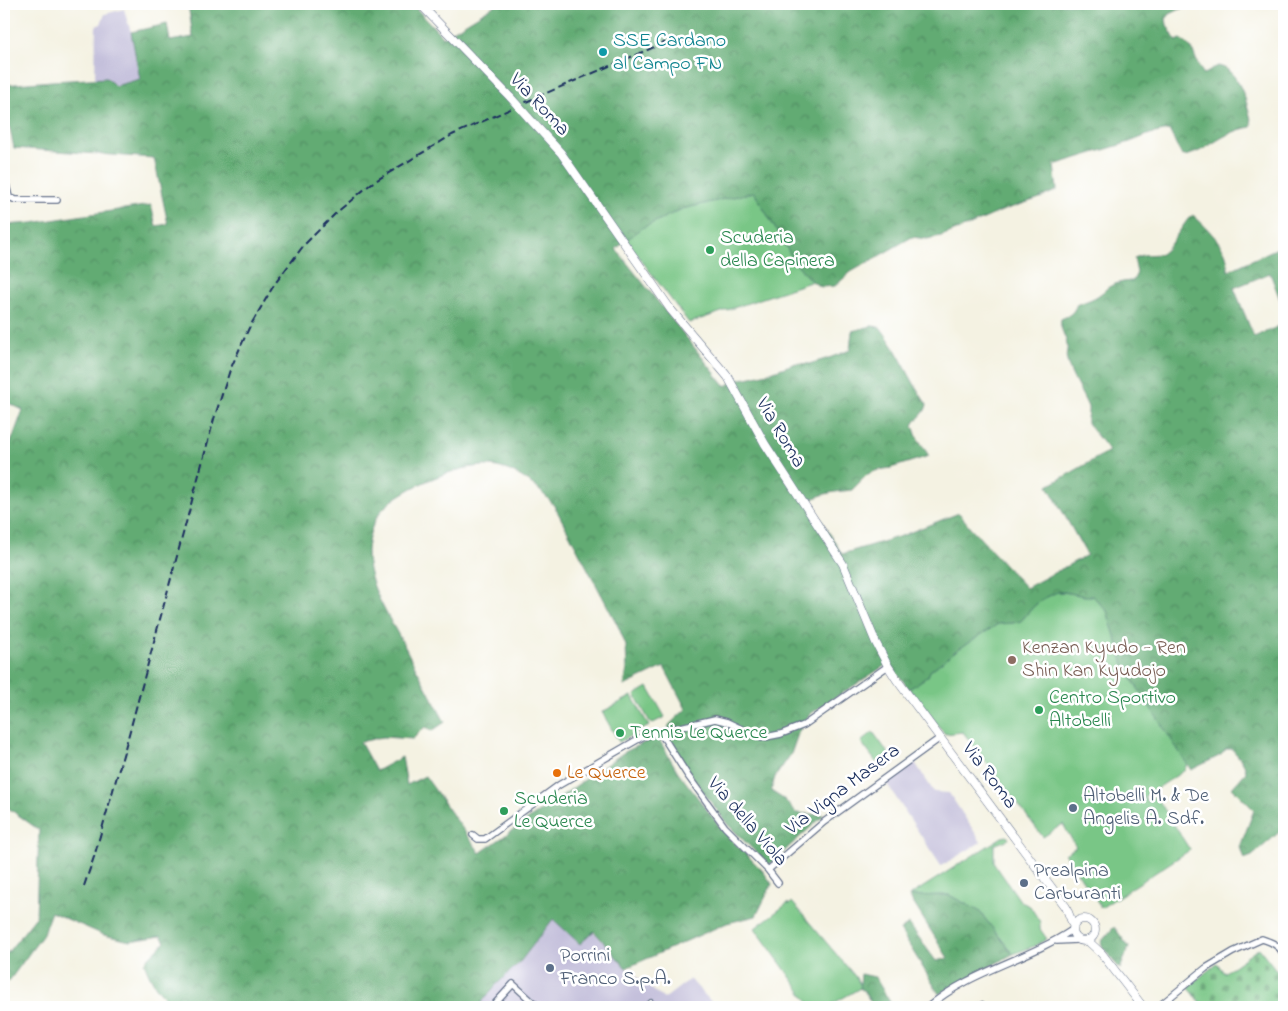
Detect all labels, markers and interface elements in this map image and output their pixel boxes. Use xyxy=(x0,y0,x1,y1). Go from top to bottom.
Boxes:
place label: SSE Cardano al Campo FN xyxy=(613,27,726,79)
marker: SSE Cardano al Campo FN xyxy=(597,46,609,58)
street label: Via Roma xyxy=(501,66,576,143)
place label: Scuderia della Capinera xyxy=(720,224,835,276)
marker: Scuderia della Capinera xyxy=(704,244,716,256)
street label: Via Roma xyxy=(747,391,812,474)
place label: Kenzan Kyudo - Ren Shin Kan Kyudojo xyxy=(1022,634,1186,686)
marker: Kenzan Kyudo - Ren Shin Kan Kyudojo xyxy=(1006,654,1018,666)
place label: Centro Sportivo Altobelli xyxy=(1049,684,1176,736)
marker: Centro Sportivo Altobelli xyxy=(1033,704,1045,716)
place label: Tennis Le Querce xyxy=(630,719,768,748)
marker: Tennis Le Querce xyxy=(614,727,626,739)
street label: Via Roma xyxy=(953,735,1024,816)
street label: Via Vigna Masera xyxy=(779,737,907,844)
place label: Le Querce xyxy=(567,759,646,788)
marker: Le Querce xyxy=(551,767,563,779)
street label: Via della Viola xyxy=(699,770,794,873)
place label: Altobelli M. & De Angelis A. Sdf. xyxy=(1083,782,1209,835)
place label: Scuderia Le Querce xyxy=(514,785,593,837)
marker: Altobelli M. & De Angelis A. Sdf. xyxy=(1067,802,1079,814)
marker: Scuderia Le Querce xyxy=(498,805,510,817)
place label: Prealpina Carburanti xyxy=(1034,857,1121,909)
marker: Prealpina Carburanti xyxy=(1018,877,1030,889)
place label: Porrini Franco S.p.A. xyxy=(559,942,671,994)
marker: Porrini Franco S.p.A. xyxy=(544,962,556,974)

